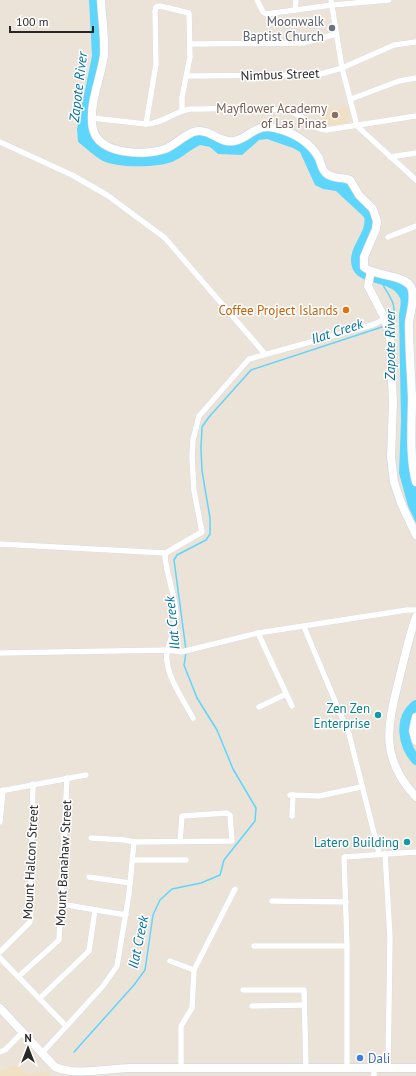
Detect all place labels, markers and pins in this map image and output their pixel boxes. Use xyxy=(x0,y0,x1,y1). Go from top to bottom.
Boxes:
place label: Moonwalk Baptist Church xyxy=(243,13,325,45)
marker: Moonwalk Baptist Church xyxy=(327,23,337,33)
place label: Mayflower Academy of Las Pinas xyxy=(216,100,327,132)
marker: Mayflower Academy of Las Pinas xyxy=(330,110,340,120)
place label: Coffee Project Islands xyxy=(219,302,338,319)
marker: Coffee Project Islands xyxy=(341,305,351,315)
place label: Zen Zen Enterprise xyxy=(314,700,370,732)
marker: Zen Zen Enterprise xyxy=(373,710,383,720)
place label: Latero Building xyxy=(314,834,399,851)
marker: Latero Building xyxy=(402,837,412,847)
place label: Dali xyxy=(368,1050,390,1067)
marker: Dali xyxy=(355,1053,365,1063)

